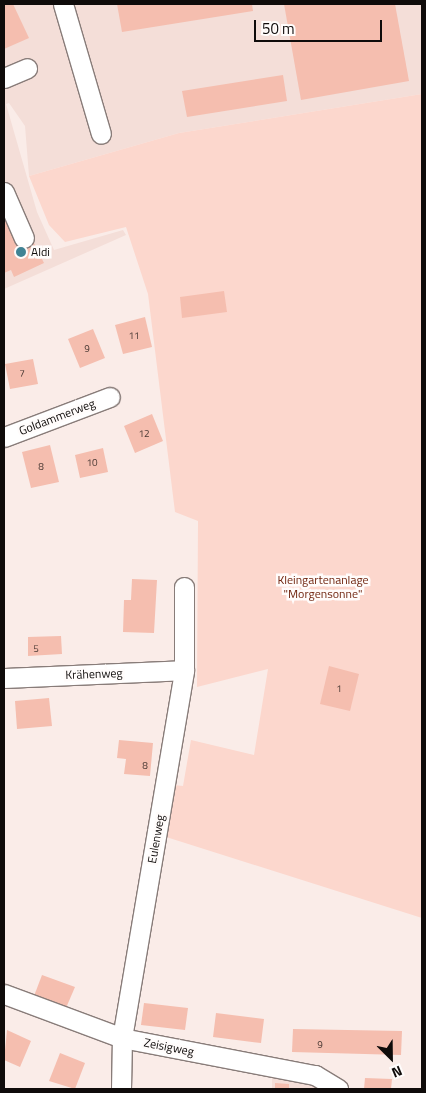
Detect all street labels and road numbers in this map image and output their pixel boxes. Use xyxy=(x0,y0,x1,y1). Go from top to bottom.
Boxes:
street label: Goldammerweg xyxy=(17,396,97,438)
street label: Krähenweg xyxy=(65,666,123,682)
street label: Eulenweg xyxy=(145,813,167,865)
street label: Zeisigweg xyxy=(143,1035,195,1059)

